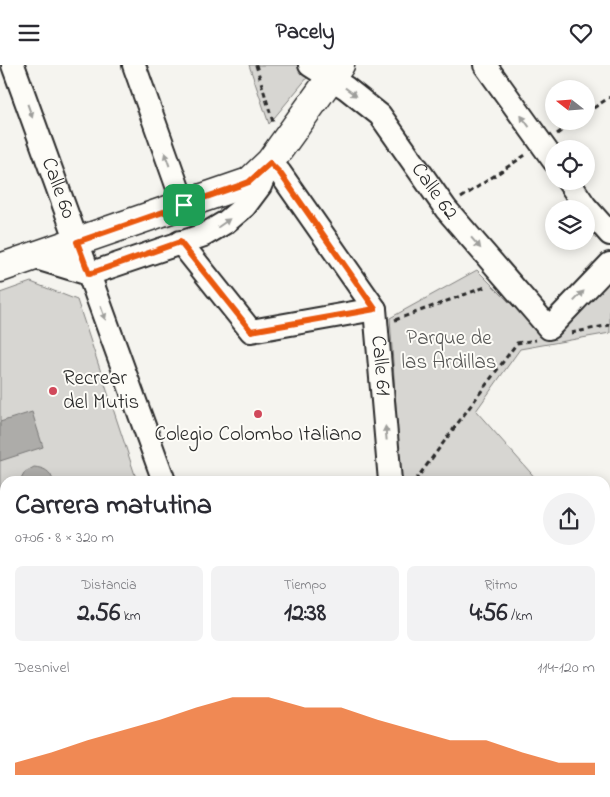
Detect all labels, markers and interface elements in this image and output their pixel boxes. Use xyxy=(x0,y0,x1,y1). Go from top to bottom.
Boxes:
text: Pacely xyxy=(276,17,334,49)
icon: menu xyxy=(15,19,43,47)
icon: heart xyxy=(567,19,595,47)
north arrow xyxy=(545,80,595,130)
map controls xyxy=(545,80,595,250)
one-way arrow xyxy=(344,87,358,97)
one-way arrow xyxy=(26,104,34,119)
one-way arrow xyxy=(520,115,531,128)
button: locate xyxy=(545,140,595,190)
one-way arrow xyxy=(163,152,170,167)
street label: Calle 60 xyxy=(33,153,83,223)
street label: Calle 62 xyxy=(403,157,465,227)
pin xyxy=(163,184,205,226)
icon: arrive xyxy=(170,191,198,219)
button: layers xyxy=(545,200,595,250)
one-way arrow xyxy=(217,218,231,228)
one-way arrow xyxy=(470,237,481,249)
one-way arrow xyxy=(573,290,585,302)
one-way arrow xyxy=(99,306,107,321)
park label: Parque de las Ardillas xyxy=(402,324,496,378)
street label: Calle 61 xyxy=(362,334,398,397)
place label: Recrear del Mutis xyxy=(63,364,139,418)
marker: Recrear del Mutis xyxy=(47,385,59,397)
marker: Colegio Colombo Italiano xyxy=(252,408,264,420)
place label: Colegio Colombo Italiano xyxy=(154,420,362,452)
one-way arrow xyxy=(381,424,389,440)
text: Carrera matutina xyxy=(15,486,212,527)
button: share xyxy=(543,493,595,545)
text: 07:06 · 8 × 320 m xyxy=(15,526,114,550)
text: Distancia xyxy=(81,575,137,596)
text: Tiempo xyxy=(284,575,326,596)
text: Ritmo xyxy=(484,575,518,596)
text: 2.56 xyxy=(77,596,120,632)
text: 12:38 xyxy=(284,596,326,632)
text: 4:56 xyxy=(470,596,507,632)
text: km xyxy=(120,606,141,627)
text: /km xyxy=(507,606,532,627)
text: Desnivel xyxy=(15,656,69,680)
text: 114–120 m xyxy=(537,656,595,680)

